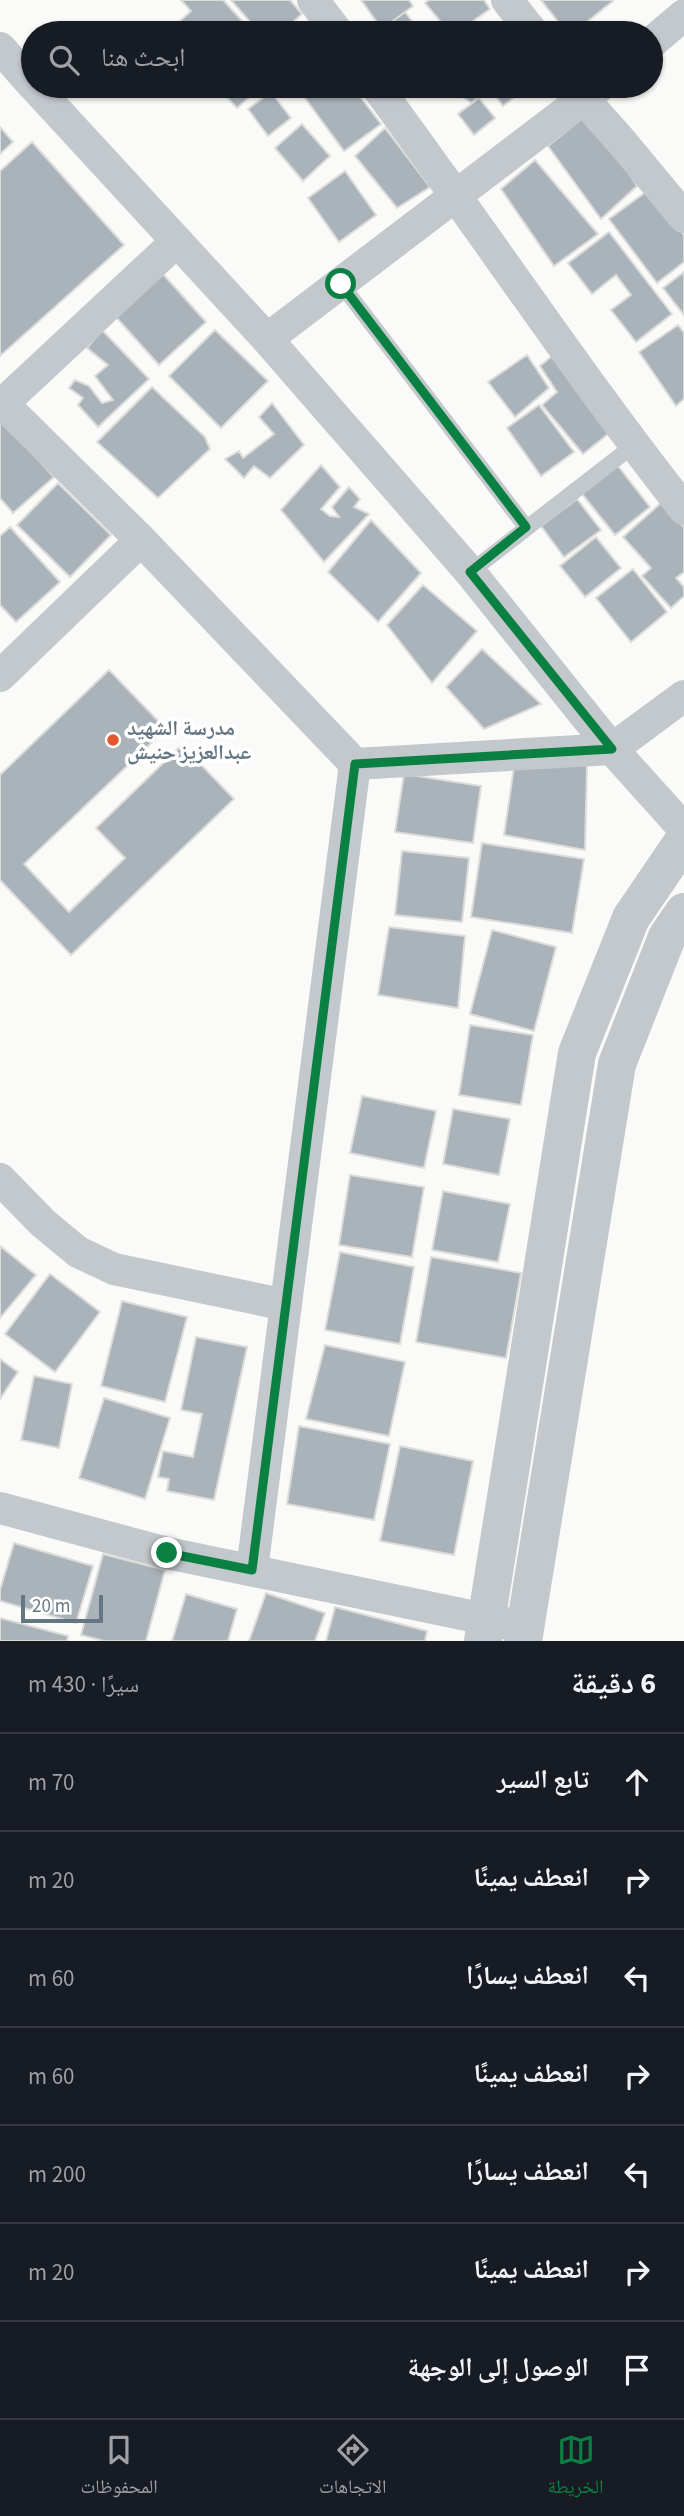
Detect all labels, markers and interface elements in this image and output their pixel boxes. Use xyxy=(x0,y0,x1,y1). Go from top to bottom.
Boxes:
search box xyxy=(21,21,663,98)
text: ابحث هنا xyxy=(101,39,185,76)
icon: search xyxy=(45,41,83,79)
route start xyxy=(325,268,356,299)
place label: مدرسة الشهيد عبدالعزيز حنيش xyxy=(127,713,251,767)
marker: مدرسة الشهيد عبدالعزيز حنيش xyxy=(105,732,121,748)
route end xyxy=(151,1537,182,1568)
scale bar xyxy=(21,1592,103,1624)
text: 20 m xyxy=(32,1593,70,1620)
text: 6 دقيقة xyxy=(571,1662,656,1705)
text: سيرًا · 430 m xyxy=(28,1668,139,1701)
text: تابع السير xyxy=(497,1761,589,1798)
icon: ahead xyxy=(618,1763,656,1801)
text: 70 m xyxy=(28,1766,75,1799)
text: انعطف يمينًا xyxy=(474,1859,589,1896)
icon: right xyxy=(618,1861,656,1899)
text: 20 m xyxy=(28,1864,75,1897)
text: انعطف يسارًا xyxy=(466,1957,589,1994)
icon: left xyxy=(618,1959,656,1997)
text: 60 m xyxy=(28,1962,75,1995)
text: انعطف يمينًا xyxy=(474,2055,589,2092)
icon: right xyxy=(618,2057,656,2095)
text: 60 m xyxy=(28,2060,75,2093)
text: انعطف يسارًا xyxy=(466,2153,589,2190)
icon: left xyxy=(618,2155,656,2193)
text: 200 m xyxy=(28,2158,86,2191)
text: انعطف يمينًا xyxy=(474,2251,589,2288)
icon: right xyxy=(618,2253,656,2291)
text: 20 m xyxy=(28,2256,75,2289)
text: الوصول إلى الوجهة xyxy=(408,2349,589,2386)
icon: arrive xyxy=(618,2351,656,2389)
tab: المحفوظات xyxy=(81,2431,158,2505)
tab: الاتجاهات xyxy=(319,2431,386,2505)
tab: الخريطة xyxy=(548,2431,603,2505)

